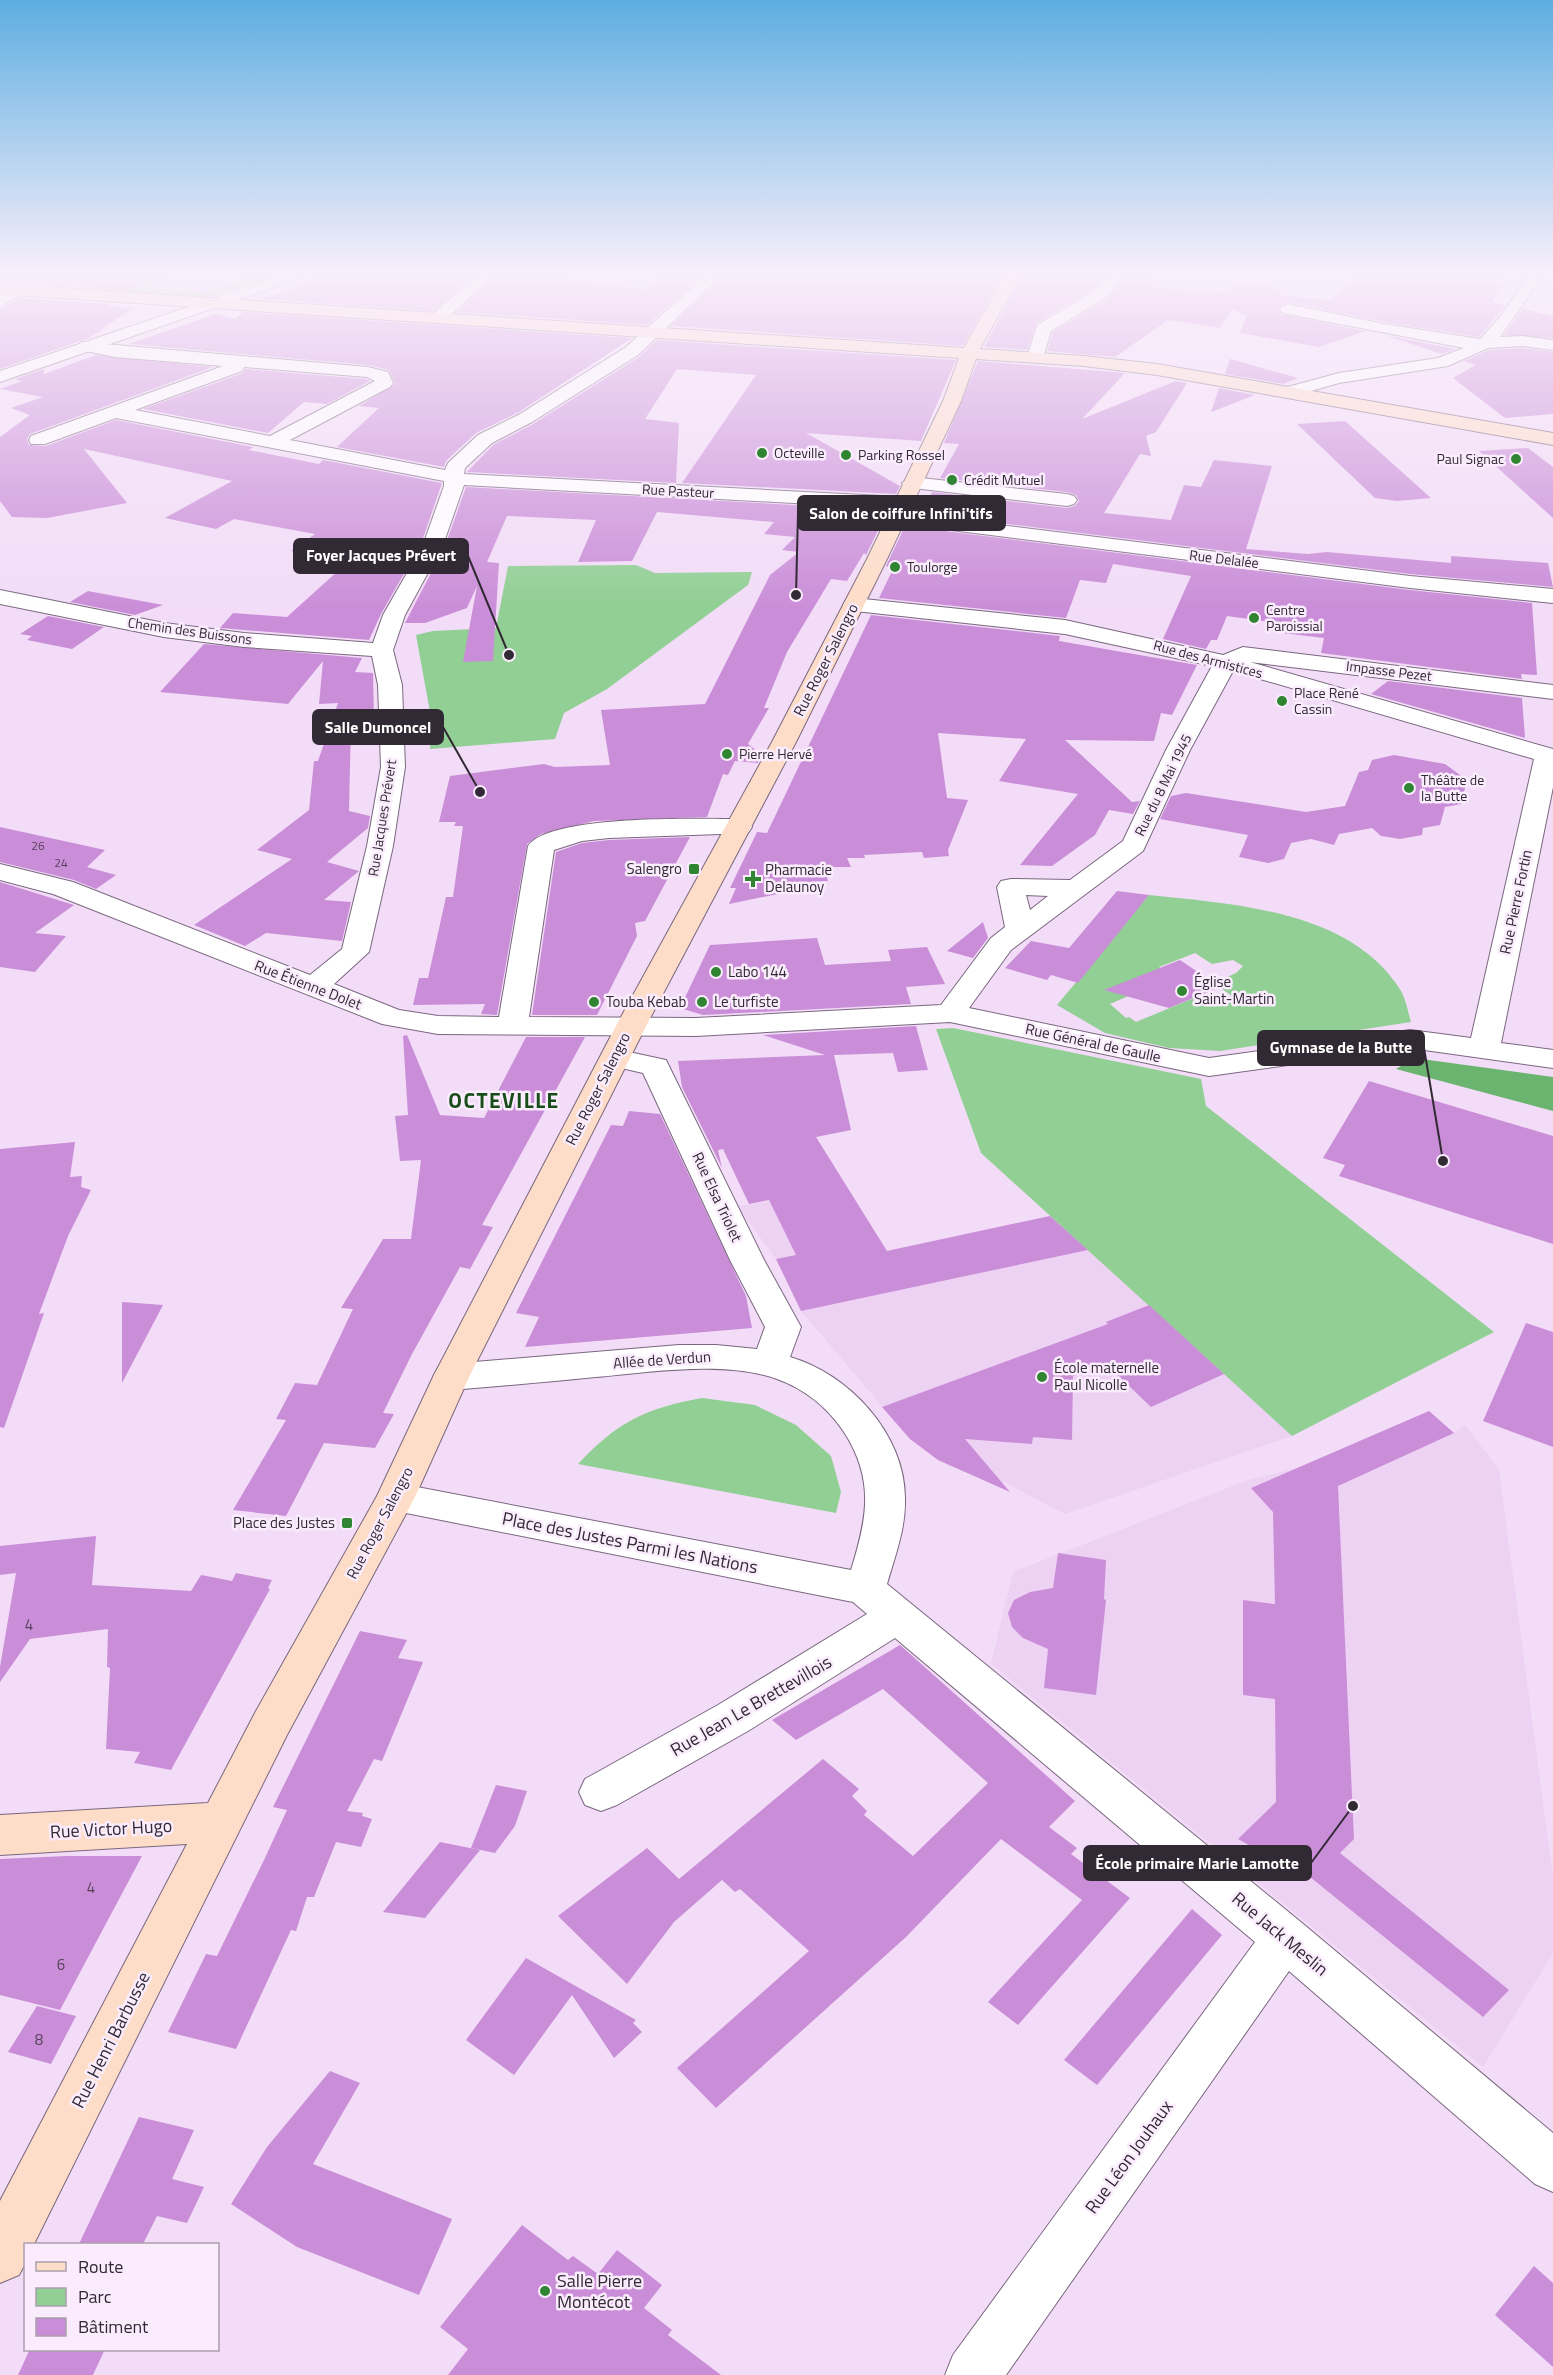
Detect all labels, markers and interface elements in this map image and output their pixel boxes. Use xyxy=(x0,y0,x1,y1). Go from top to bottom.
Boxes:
place label: Octeville xyxy=(774,442,825,463)
place label: Parking Rossel xyxy=(858,444,945,465)
marker: Octeville xyxy=(755,446,769,460)
marker: Parking Rossel xyxy=(839,448,853,462)
place label: Paul Signac xyxy=(1437,448,1504,469)
marker: Paul Signac xyxy=(1509,452,1523,466)
place label: Crédit Mutuel xyxy=(964,469,1044,490)
marker: Crédit Mutuel xyxy=(945,473,959,487)
street label: Rue Pasteur xyxy=(641,478,715,503)
callout: Salon de coiffure Infini'tifs xyxy=(798,496,1005,530)
text: Salon de coiffure Infini'tifs xyxy=(809,501,993,525)
callout: Foyer Jacques Prévert xyxy=(294,539,468,573)
text: Foyer Jacques Prévert xyxy=(306,543,456,567)
street label: Rue Delalée xyxy=(1188,544,1260,573)
place label: Toulorge xyxy=(907,556,958,577)
marker: Toulorge xyxy=(888,560,902,574)
street label: Rue Roger Salengro xyxy=(787,599,864,720)
place label: Centre Paroissial xyxy=(1266,599,1323,636)
street label: Chemin des Buissons xyxy=(127,611,254,650)
marker: Centre Paroissial xyxy=(1247,611,1261,625)
street label: Rue des Armistices xyxy=(1151,634,1265,683)
street label: Impasse Pezet xyxy=(1345,655,1433,686)
place label: Place René Cassin xyxy=(1294,682,1359,719)
marker: Place René Cassin xyxy=(1275,694,1289,708)
callout: Salle Dumoncel xyxy=(313,710,443,744)
text: Salle Dumoncel xyxy=(325,715,431,739)
street label: Rue du 8 Mai 1945 xyxy=(1129,730,1196,839)
place label: Pierre Hervé xyxy=(739,743,812,764)
marker: Pierre Hervé xyxy=(720,747,734,761)
street label: Rue Jacques Prévert xyxy=(362,758,401,878)
place label: Théâtre de la Butte xyxy=(1421,769,1484,806)
marker: Théâtre de la Butte xyxy=(1402,781,1416,795)
house number: 26 xyxy=(31,836,45,855)
street label: Rue Pierre Fortin xyxy=(1493,848,1538,956)
house number: 24 xyxy=(54,853,68,872)
place label: Salengro xyxy=(627,857,682,880)
place label: Pharmacie Delaunoy xyxy=(765,858,832,898)
marker: Salengro xyxy=(687,862,701,876)
marker: Pharmacie Delaunoy xyxy=(746,872,760,886)
street label: Rue Étienne Dolet xyxy=(251,954,366,1016)
place label: Labo 144 xyxy=(728,960,787,983)
marker: Labo 144 xyxy=(709,965,723,979)
place label: Église Saint-Martin xyxy=(1194,970,1274,1010)
marker: Église Saint-Martin xyxy=(1175,984,1189,998)
place label: Touba Kebab xyxy=(606,990,686,1013)
place label: Le turfiste xyxy=(714,990,778,1013)
marker: Touba Kebab xyxy=(587,995,601,1009)
marker: Le turfiste xyxy=(695,995,709,1009)
street label: Rue Général de Gaulle xyxy=(1023,1017,1163,1068)
street label: Rue Roger Salengro xyxy=(559,1028,636,1149)
callout: Gymnase de la Butte xyxy=(1258,1031,1424,1065)
text: Gymnase de la Butte xyxy=(1270,1035,1412,1059)
district label: OCTEVILLE xyxy=(448,1084,560,1116)
street label: Rue Elsa Triolet xyxy=(687,1148,749,1246)
street label: Allée de Verdun xyxy=(612,1345,712,1374)
place label: École maternelle Paul Nicolle xyxy=(1054,1356,1159,1396)
marker: École maternelle Paul Nicolle xyxy=(1035,1370,1049,1384)
street label: Rue Roger Salengro xyxy=(340,1462,419,1583)
street label: Place des Justes Parmi les Nations xyxy=(500,1504,760,1581)
place label: Place des Justes xyxy=(233,1511,335,1534)
marker: Place des Justes xyxy=(340,1516,354,1530)
house number: 4 xyxy=(25,1613,33,1636)
street label: Rue Jean Le Brettevillois xyxy=(665,1648,837,1763)
street label: Rue Victor Hugo xyxy=(49,1812,173,1845)
callout: École primaire Marie Lamotte xyxy=(1084,1846,1311,1880)
text: École primaire Marie Lamotte xyxy=(1095,1851,1299,1875)
house number: 4 xyxy=(87,1876,95,1899)
street label: Rue Jack Meslin xyxy=(1226,1885,1334,1982)
house number: 6 xyxy=(57,1953,65,1976)
street label: Rue Henri Barbusse xyxy=(65,1967,157,2113)
house number: 8 xyxy=(35,2028,43,2051)
street label: Rue Léon Jouhaux xyxy=(1078,2094,1179,2219)
legend xyxy=(24,2243,219,2351)
text: Route xyxy=(78,2253,123,2280)
place label: Salle Pierre Montécot xyxy=(557,2267,642,2315)
text: Parc xyxy=(78,2283,112,2310)
marker: Salle Pierre Montécot xyxy=(538,2284,552,2298)
text: Bâtiment xyxy=(78,2313,149,2340)

